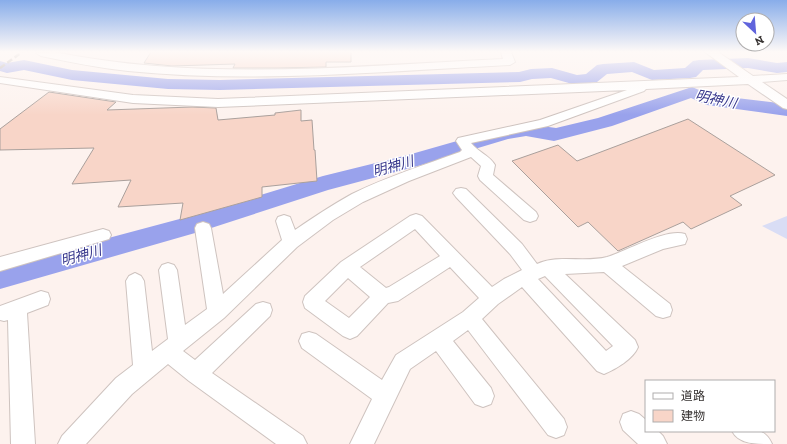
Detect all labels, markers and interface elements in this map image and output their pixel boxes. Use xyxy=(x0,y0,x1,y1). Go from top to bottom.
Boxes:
north arrow xyxy=(735,12,775,52)
text: N xyxy=(752,33,766,48)
water label: 明神川 xyxy=(694,87,740,113)
water label: 明神川 xyxy=(371,152,418,180)
water label: 明神川 xyxy=(59,241,106,269)
legend xyxy=(645,380,775,432)
text: 道路 xyxy=(681,389,705,403)
text: 建物 xyxy=(681,409,705,423)

